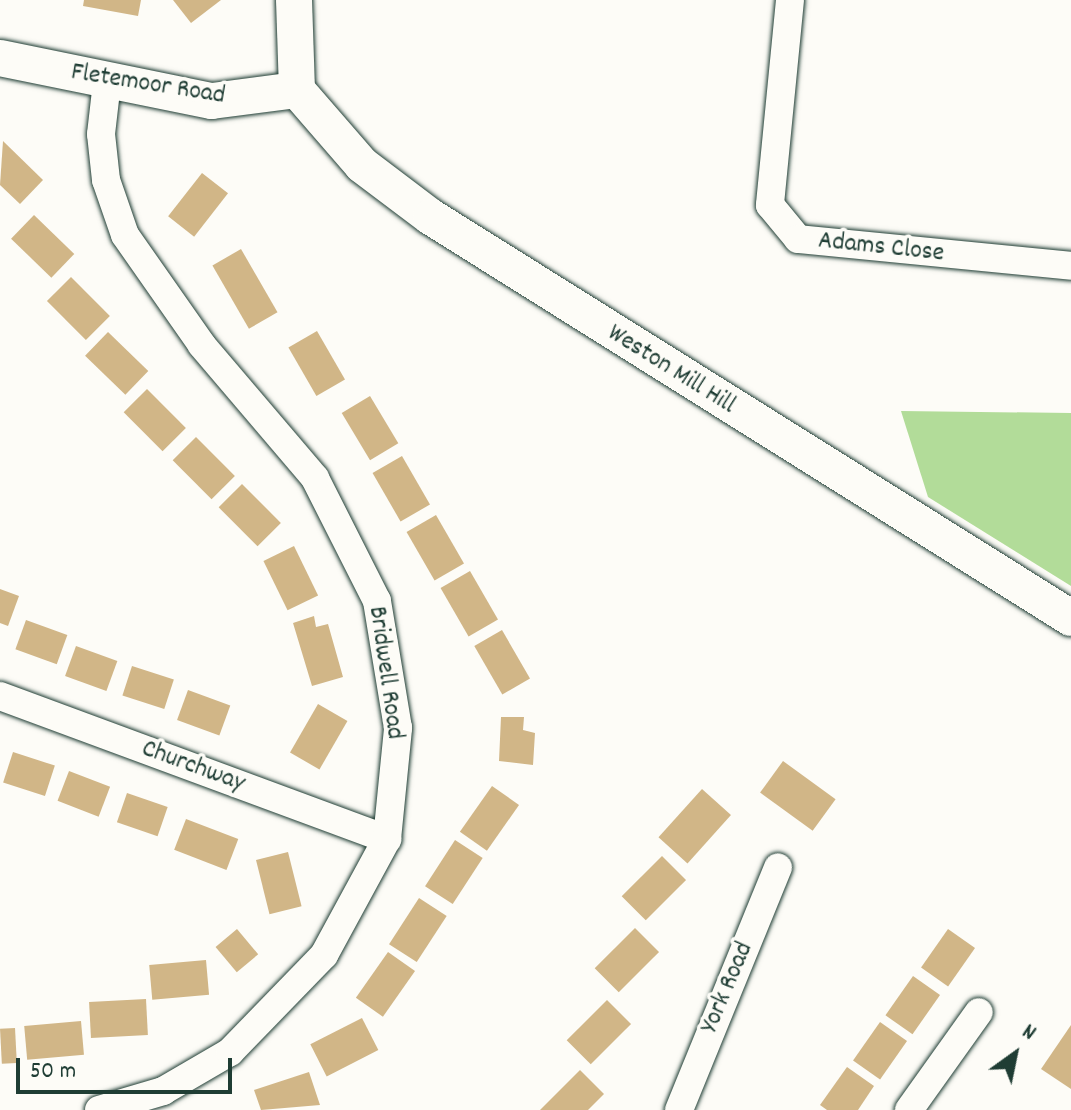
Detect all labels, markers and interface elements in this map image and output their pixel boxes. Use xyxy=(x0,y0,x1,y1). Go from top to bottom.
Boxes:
street label: Fletemoor Road xyxy=(69,57,227,113)
street label: Adams Close xyxy=(817,226,945,270)
street label: Weston Mill Hill xyxy=(601,318,741,422)
street label: Bridwell Road xyxy=(360,604,410,742)
street label: Churchway xyxy=(137,734,249,800)
street label: York Road xyxy=(695,938,761,1038)
north arrow xyxy=(975,1014,1055,1094)
text: N xyxy=(1015,1017,1041,1049)
scale bar xyxy=(20,1042,236,1092)
text: 50 m xyxy=(30,1055,76,1089)

